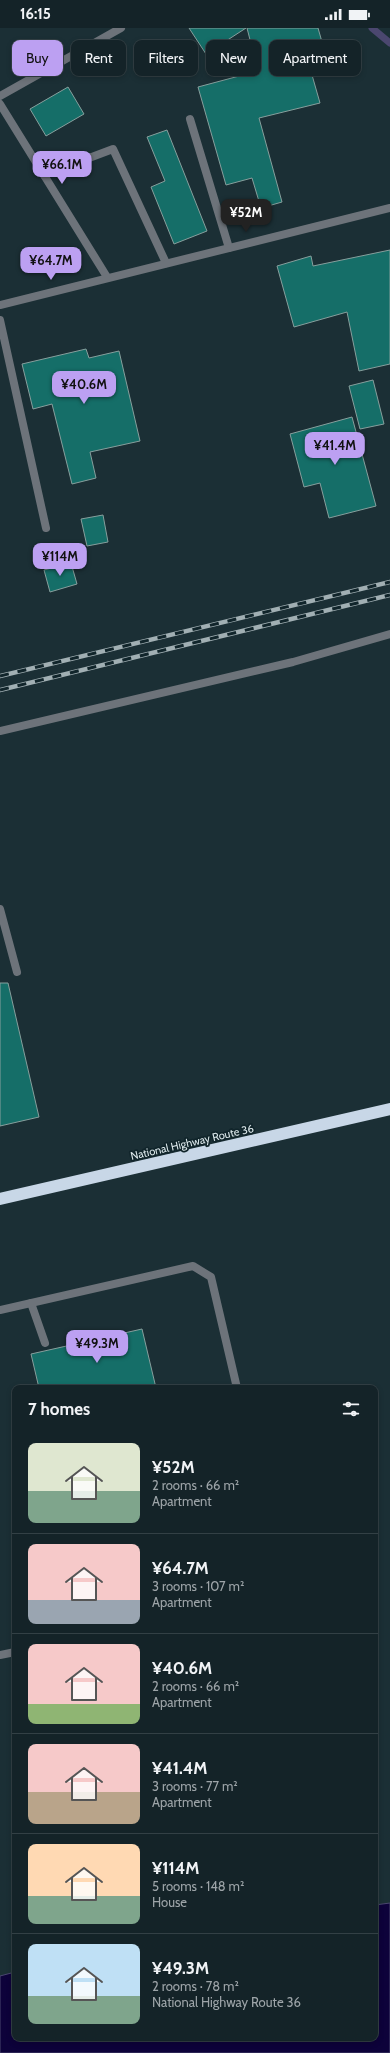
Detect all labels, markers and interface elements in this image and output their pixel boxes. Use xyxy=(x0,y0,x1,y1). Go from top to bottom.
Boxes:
text: 16:15 xyxy=(20,5,51,23)
chip: Buy xyxy=(12,40,63,76)
chip: Rent xyxy=(71,40,126,76)
chip: Filters xyxy=(134,40,198,76)
chip: New xyxy=(206,40,261,76)
chip: Apartment xyxy=(269,40,361,76)
pin: ¥66.1M xyxy=(29,151,95,185)
text: ¥66.1M xyxy=(42,156,82,172)
pin: ¥52M xyxy=(222,199,270,233)
text: ¥52M xyxy=(230,204,262,220)
pin: ¥64.7M xyxy=(18,247,84,281)
text: ¥64.7M xyxy=(29,252,73,268)
pin: ¥40.6M xyxy=(51,371,117,405)
text: ¥40.6M xyxy=(61,376,107,392)
pin: ¥41.4M xyxy=(302,432,368,466)
text: ¥41.4M xyxy=(314,437,356,453)
pin: ¥114M xyxy=(32,543,88,577)
text: ¥114M xyxy=(42,548,78,564)
street label: National Highway Route 36 xyxy=(129,1121,255,1163)
pin: ¥49.3M xyxy=(64,1330,130,1364)
text: ¥49.3M xyxy=(75,1335,119,1351)
icon: filters xyxy=(340,1398,362,1420)
text: 7 homes xyxy=(28,1399,90,1419)
text: ¥52M xyxy=(152,1457,195,1477)
icon: home xyxy=(60,1459,108,1507)
text: 2 rooms · 66 m² xyxy=(152,1477,239,1493)
text: Apartment xyxy=(152,1493,212,1509)
text: ¥64.7M xyxy=(152,1558,209,1578)
icon: home xyxy=(60,1560,108,1608)
text: 3 rooms · 107 m² xyxy=(152,1578,244,1594)
text: Apartment xyxy=(152,1594,212,1610)
text: ¥40.6M xyxy=(152,1658,212,1678)
icon: home xyxy=(60,1660,108,1708)
text: 2 rooms · 66 m² xyxy=(152,1678,239,1694)
text: Apartment xyxy=(152,1694,212,1710)
text: ¥41.4M xyxy=(152,1758,207,1778)
icon: home xyxy=(60,1760,108,1808)
text: 3 rooms · 77 m² xyxy=(152,1778,238,1794)
text: Apartment xyxy=(152,1794,212,1810)
text: ¥114M xyxy=(152,1858,200,1878)
icon: home xyxy=(60,1860,108,1908)
text: 5 rooms · 148 m² xyxy=(152,1878,244,1894)
text: House xyxy=(152,1894,187,1910)
text: ¥49.3M xyxy=(152,1958,209,1978)
icon: home xyxy=(60,1960,108,2008)
text: 2 rooms · 78 m² xyxy=(152,1978,239,1994)
text: National Highway Route 36 xyxy=(152,1994,301,2010)

